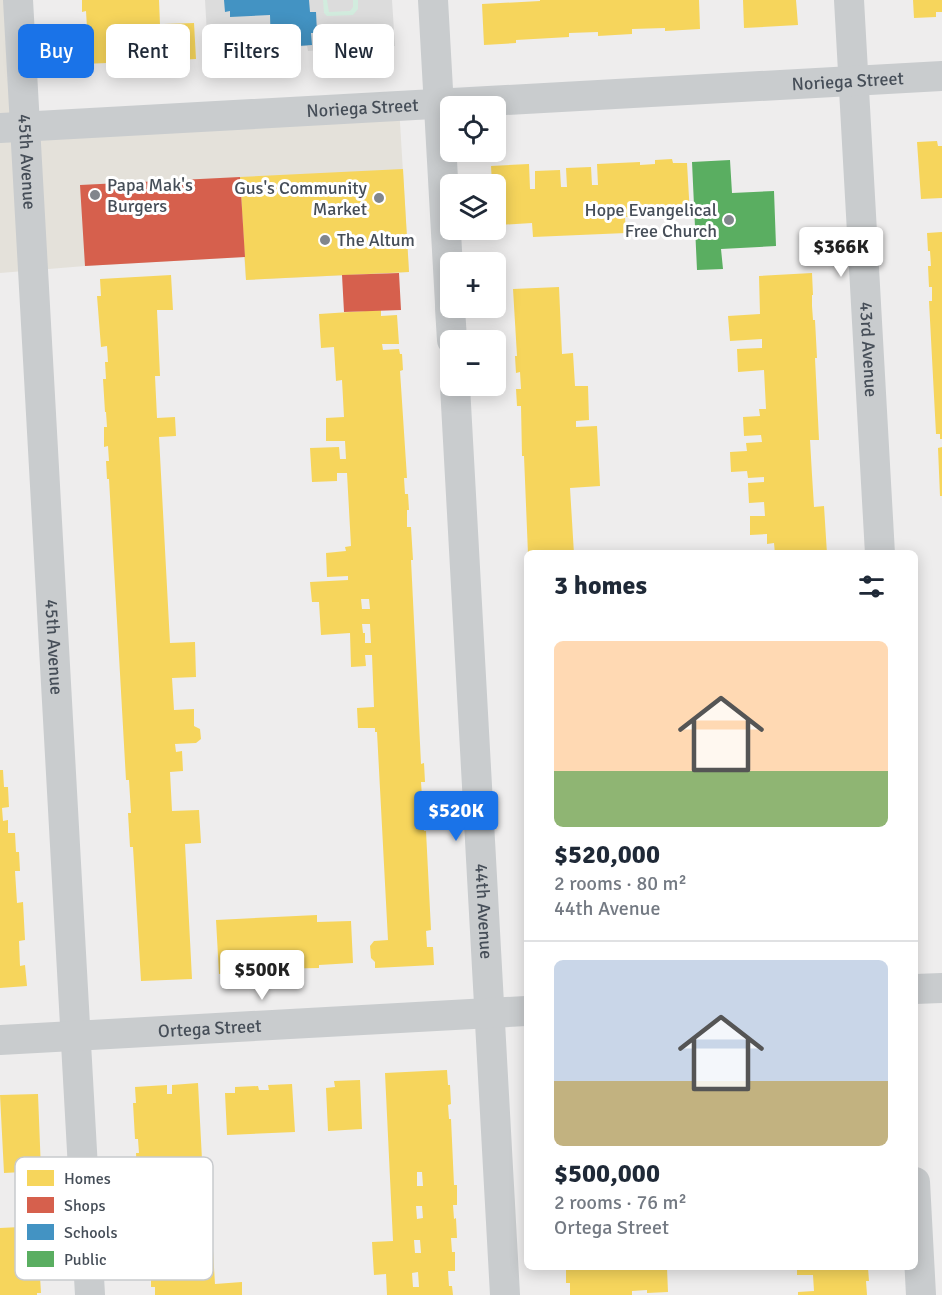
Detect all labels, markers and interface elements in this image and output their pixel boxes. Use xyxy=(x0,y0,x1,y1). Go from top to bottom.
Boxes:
chip: Buy xyxy=(18,24,94,78)
chip: Rent xyxy=(106,24,190,78)
chip: Filters xyxy=(202,24,301,78)
chip: New xyxy=(313,24,394,78)
street label: Noriega Street xyxy=(791,67,904,95)
street label: Noriega Street xyxy=(306,94,419,122)
map controls xyxy=(440,96,506,396)
button: locate xyxy=(440,96,506,162)
street label: 45th Avenue xyxy=(13,113,41,210)
place label: Papa Mak's Burgers xyxy=(107,174,193,217)
button: layers xyxy=(440,174,506,240)
place label: Gus's Community Market xyxy=(234,177,368,220)
marker: Papa Mak's Burgers xyxy=(88,188,102,202)
marker: Gus's Community Market xyxy=(372,191,386,205)
place label: Hope Evangelical Free Church xyxy=(584,199,717,242)
marker: Hope Evangelical Free Church xyxy=(722,213,736,227)
pin: $366K xyxy=(799,227,883,278)
place label: The Altum xyxy=(337,229,415,251)
marker: The Altum xyxy=(318,233,332,247)
text: $366K xyxy=(813,234,869,259)
button: + xyxy=(440,252,506,318)
street label: 43rd Avenue xyxy=(855,301,882,398)
button: − xyxy=(440,330,506,396)
text: 3 homes xyxy=(554,570,647,602)
icon: filters xyxy=(855,570,888,603)
street label: 45th Avenue xyxy=(40,599,68,695)
icon: home xyxy=(667,680,775,788)
pin: $520K xyxy=(414,791,498,842)
text: $520K xyxy=(428,798,484,823)
text: $520,000 xyxy=(554,839,660,871)
street label: 44th Avenue xyxy=(470,863,498,960)
text: 2 rooms · 80 m² xyxy=(554,871,687,896)
text: 44th Avenue xyxy=(554,896,660,921)
pin: $500K xyxy=(220,950,304,1001)
text: $500K xyxy=(234,957,290,982)
icon: home xyxy=(667,999,775,1107)
street label: Ortega Street xyxy=(157,1015,262,1042)
legend xyxy=(15,1157,213,1280)
text: $500,000 xyxy=(554,1158,660,1190)
text: Homes xyxy=(64,1169,111,1189)
text: 2 rooms · 76 m² xyxy=(554,1190,687,1215)
text: Shops xyxy=(64,1196,105,1216)
text: Ortega Street xyxy=(554,1215,669,1240)
text: Schools xyxy=(64,1223,117,1243)
text: Public xyxy=(64,1250,107,1270)

